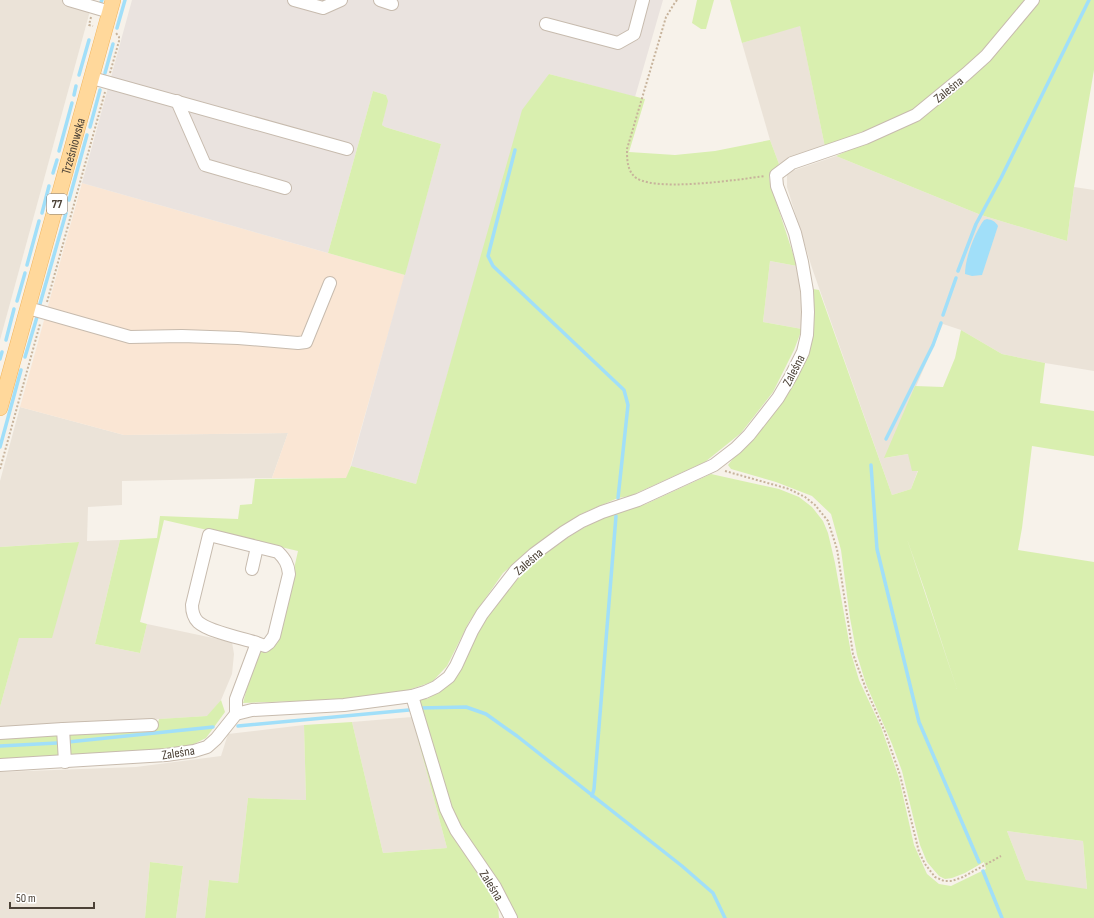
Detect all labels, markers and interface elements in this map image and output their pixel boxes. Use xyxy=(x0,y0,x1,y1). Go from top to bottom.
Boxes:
street label: Zaleśna xyxy=(931,73,967,106)
street label: Trześniowska xyxy=(58,116,89,176)
road number: 77 xyxy=(47,194,67,214)
street label: Zaleśna xyxy=(779,352,809,389)
street label: Zaleśna xyxy=(511,545,546,579)
street label: Zaleśna xyxy=(161,742,196,763)
street label: Zaleśna xyxy=(476,867,507,904)
scale bar xyxy=(10,884,94,910)
text: 50 m xyxy=(16,891,36,906)

